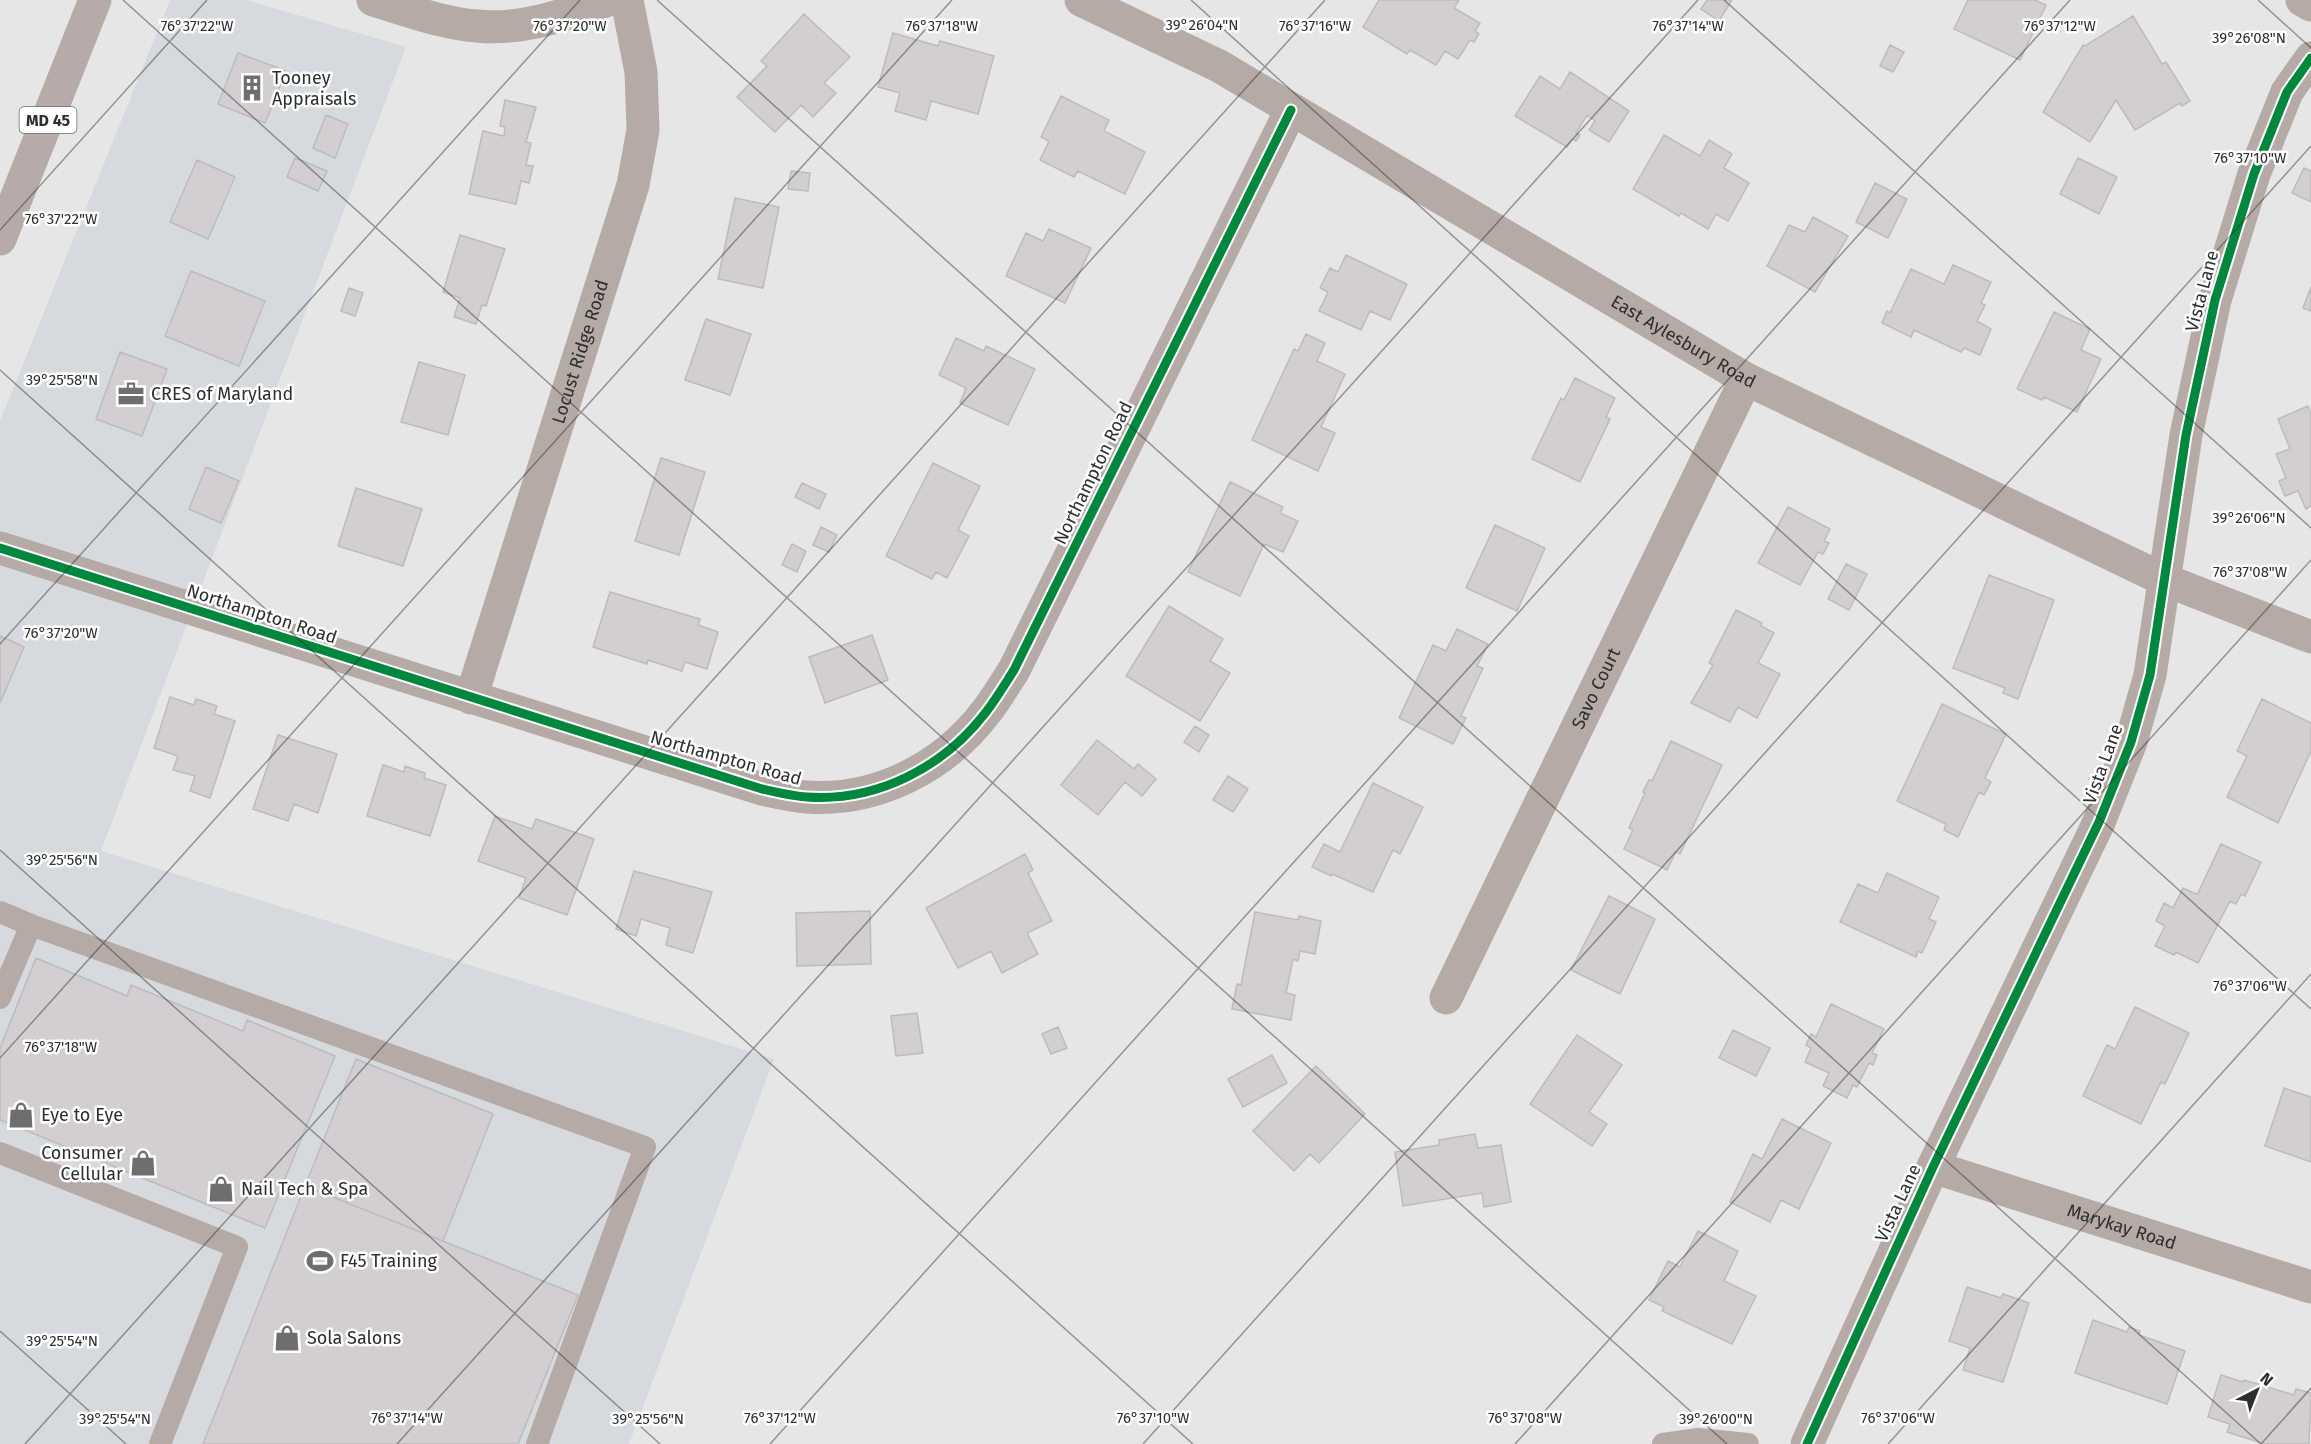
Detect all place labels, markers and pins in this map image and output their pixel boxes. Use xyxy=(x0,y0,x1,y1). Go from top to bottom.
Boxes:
place label: Tooney Appraisals xyxy=(272,67,356,110)
building icon: Tooney Appraisals xyxy=(237,73,267,103)
office icon: CRES of Maryland xyxy=(116,379,146,409)
place label: CRES of Maryland xyxy=(151,383,293,405)
shop icon: Eye to Eye xyxy=(6,1100,36,1130)
place label: Eye to Eye xyxy=(41,1104,123,1126)
place label: Consumer Cellular xyxy=(41,1142,123,1185)
shop icon: Consumer Cellular xyxy=(128,1148,158,1178)
shop icon: Nail Tech & Spa xyxy=(206,1174,236,1204)
place label: Nail Tech & Spa xyxy=(241,1178,368,1200)
sports icon: F45 Training xyxy=(305,1246,335,1276)
place label: F45 Training xyxy=(340,1250,437,1272)
shop icon: Sola Salons xyxy=(272,1323,302,1353)
place label: Sola Salons xyxy=(307,1327,401,1349)

